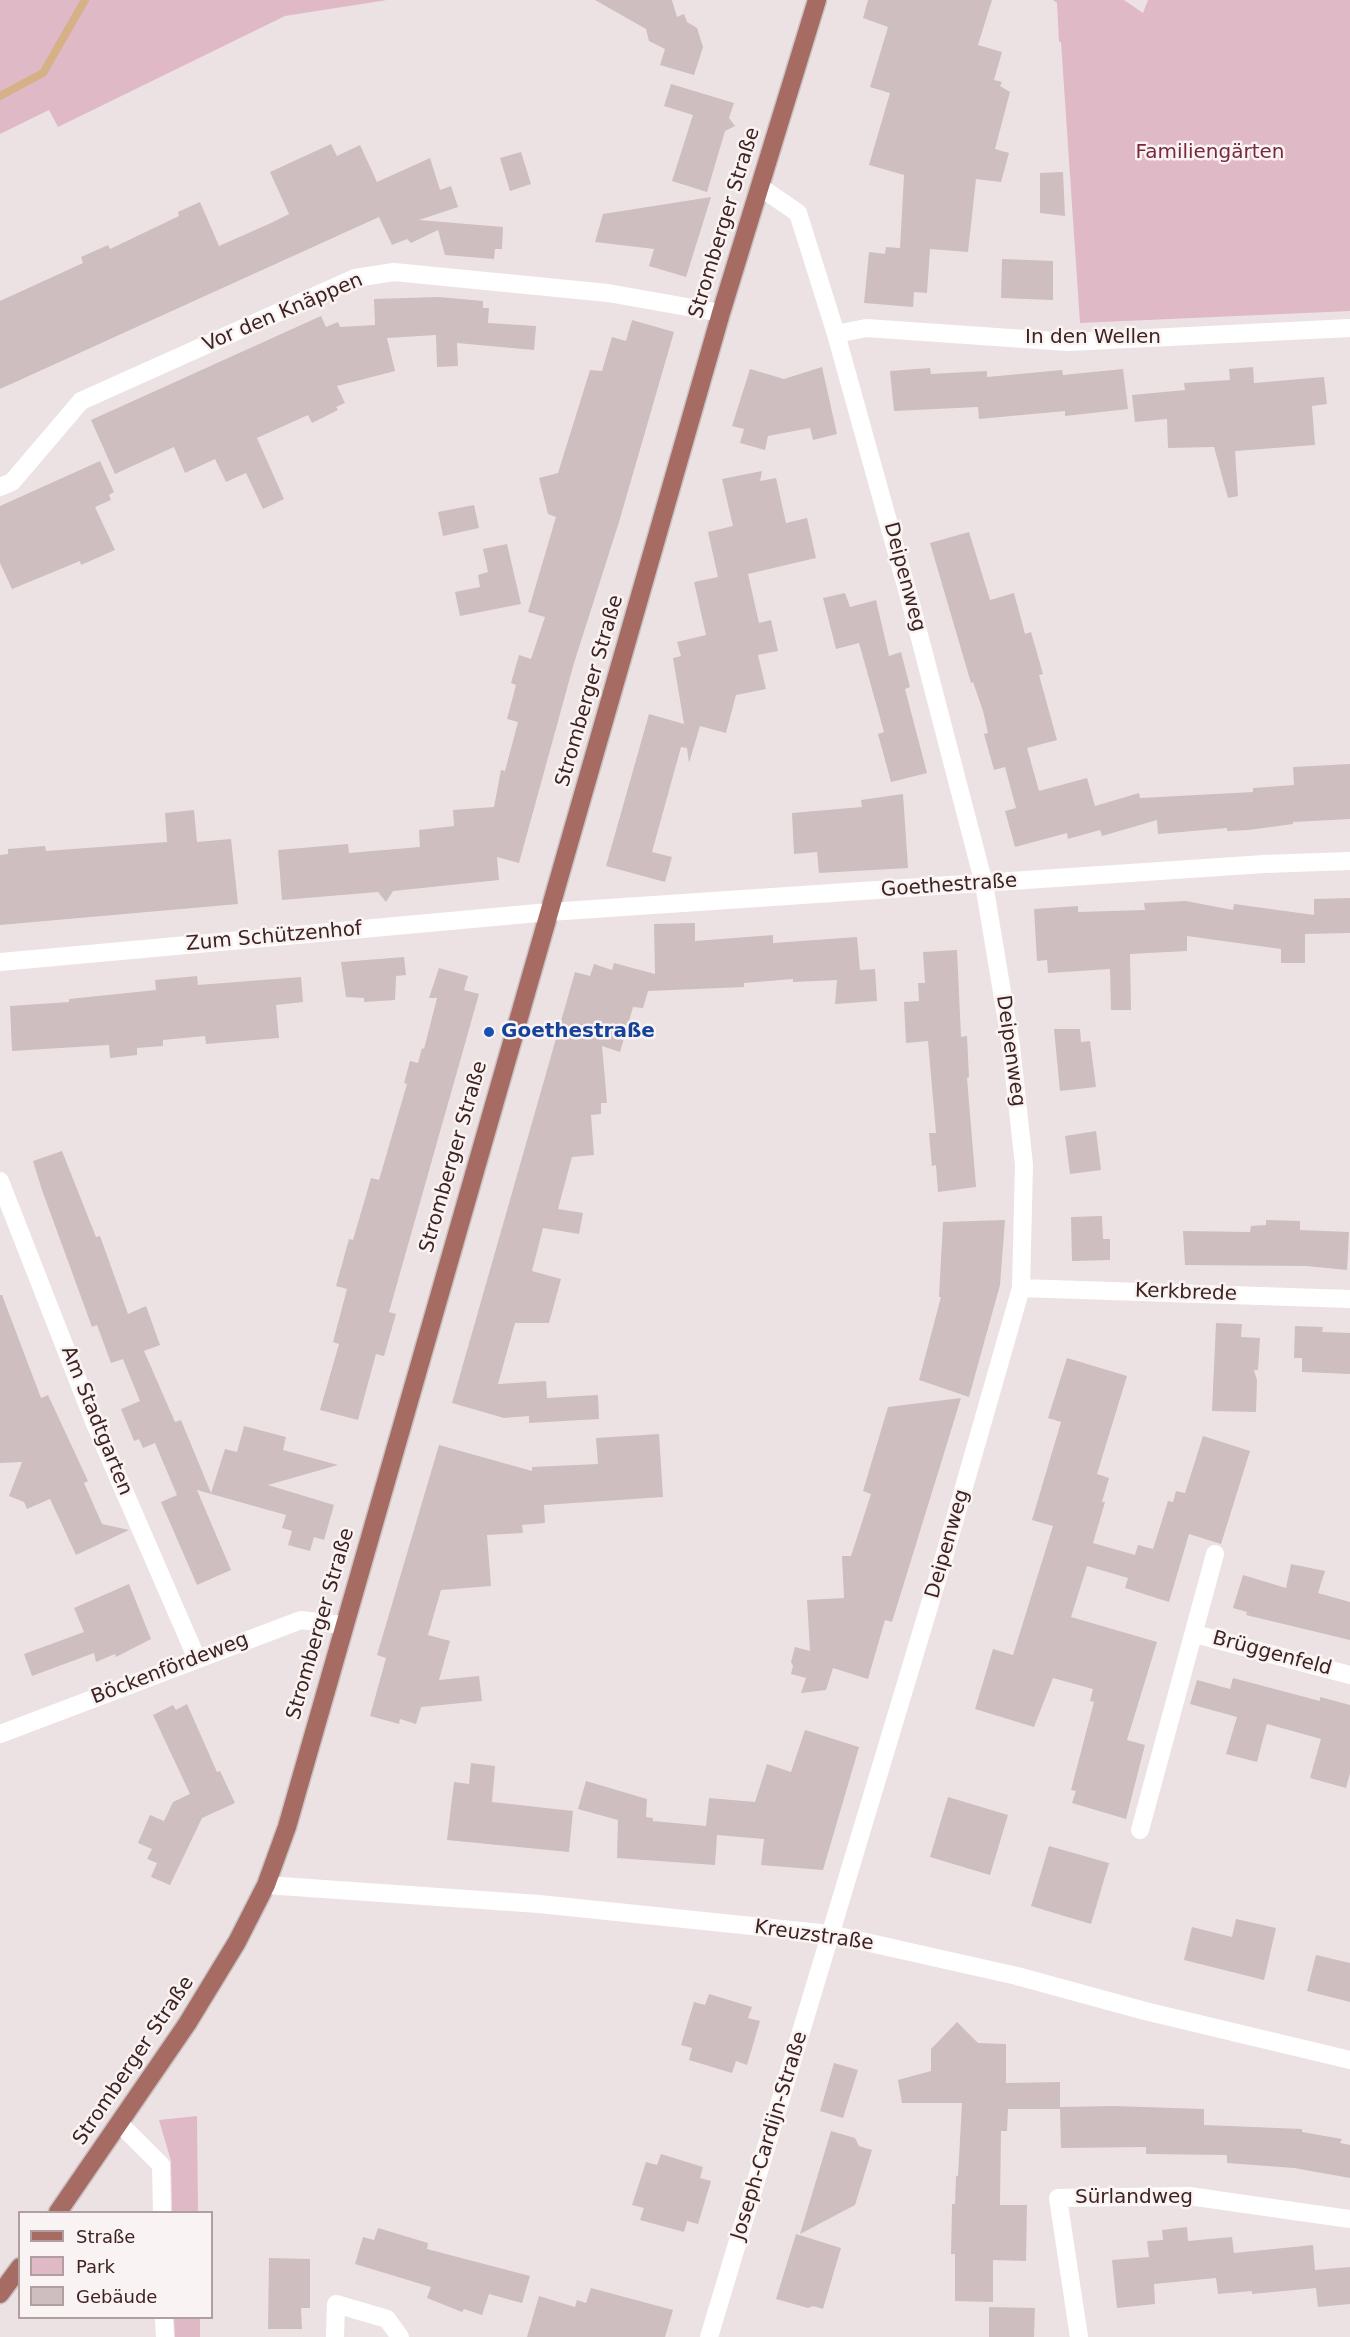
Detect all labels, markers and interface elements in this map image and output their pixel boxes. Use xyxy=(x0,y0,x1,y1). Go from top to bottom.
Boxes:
street label: Stromberger Straße xyxy=(685,125,765,321)
park label: Familiengärten xyxy=(1135,141,1285,165)
street label: Vor den Knäppen xyxy=(199,268,367,358)
street label: In den Wellen xyxy=(1025,326,1161,350)
street label: Deipenweg xyxy=(878,520,930,634)
street label: Stromberger Straße xyxy=(551,592,629,790)
street label: Goethestraße xyxy=(880,869,1018,903)
street label: Zum Schützenhof xyxy=(185,917,363,957)
street label: Deipenweg xyxy=(990,994,1030,1108)
place label: Goethestraße xyxy=(501,1020,655,1044)
marker: Goethestraße xyxy=(482,1025,496,1039)
street label: Stromberger Straße xyxy=(415,1058,493,1256)
street label: Kerkbrede xyxy=(1135,1279,1237,1307)
street label: Am Stadtgarten xyxy=(55,1343,137,1499)
street label: Deipenweg xyxy=(921,1487,975,1601)
street label: Stromberger Straße xyxy=(282,1525,360,1723)
street label: Brüggenfeld xyxy=(1210,1627,1334,1681)
street label: Böckenfördeweg xyxy=(88,1628,252,1710)
street label: Kreuzstraße xyxy=(753,1916,875,1956)
street label: Stromberger Straße xyxy=(69,1972,199,2150)
street label: Joseph-Cardijn-Straße xyxy=(727,2029,813,2243)
street label: Sürlandweg xyxy=(1075,2186,1193,2210)
legend xyxy=(18,2211,213,2319)
text: Straße xyxy=(76,2226,135,2247)
text: Park xyxy=(76,2256,115,2277)
text: Gebäude xyxy=(76,2286,157,2307)

